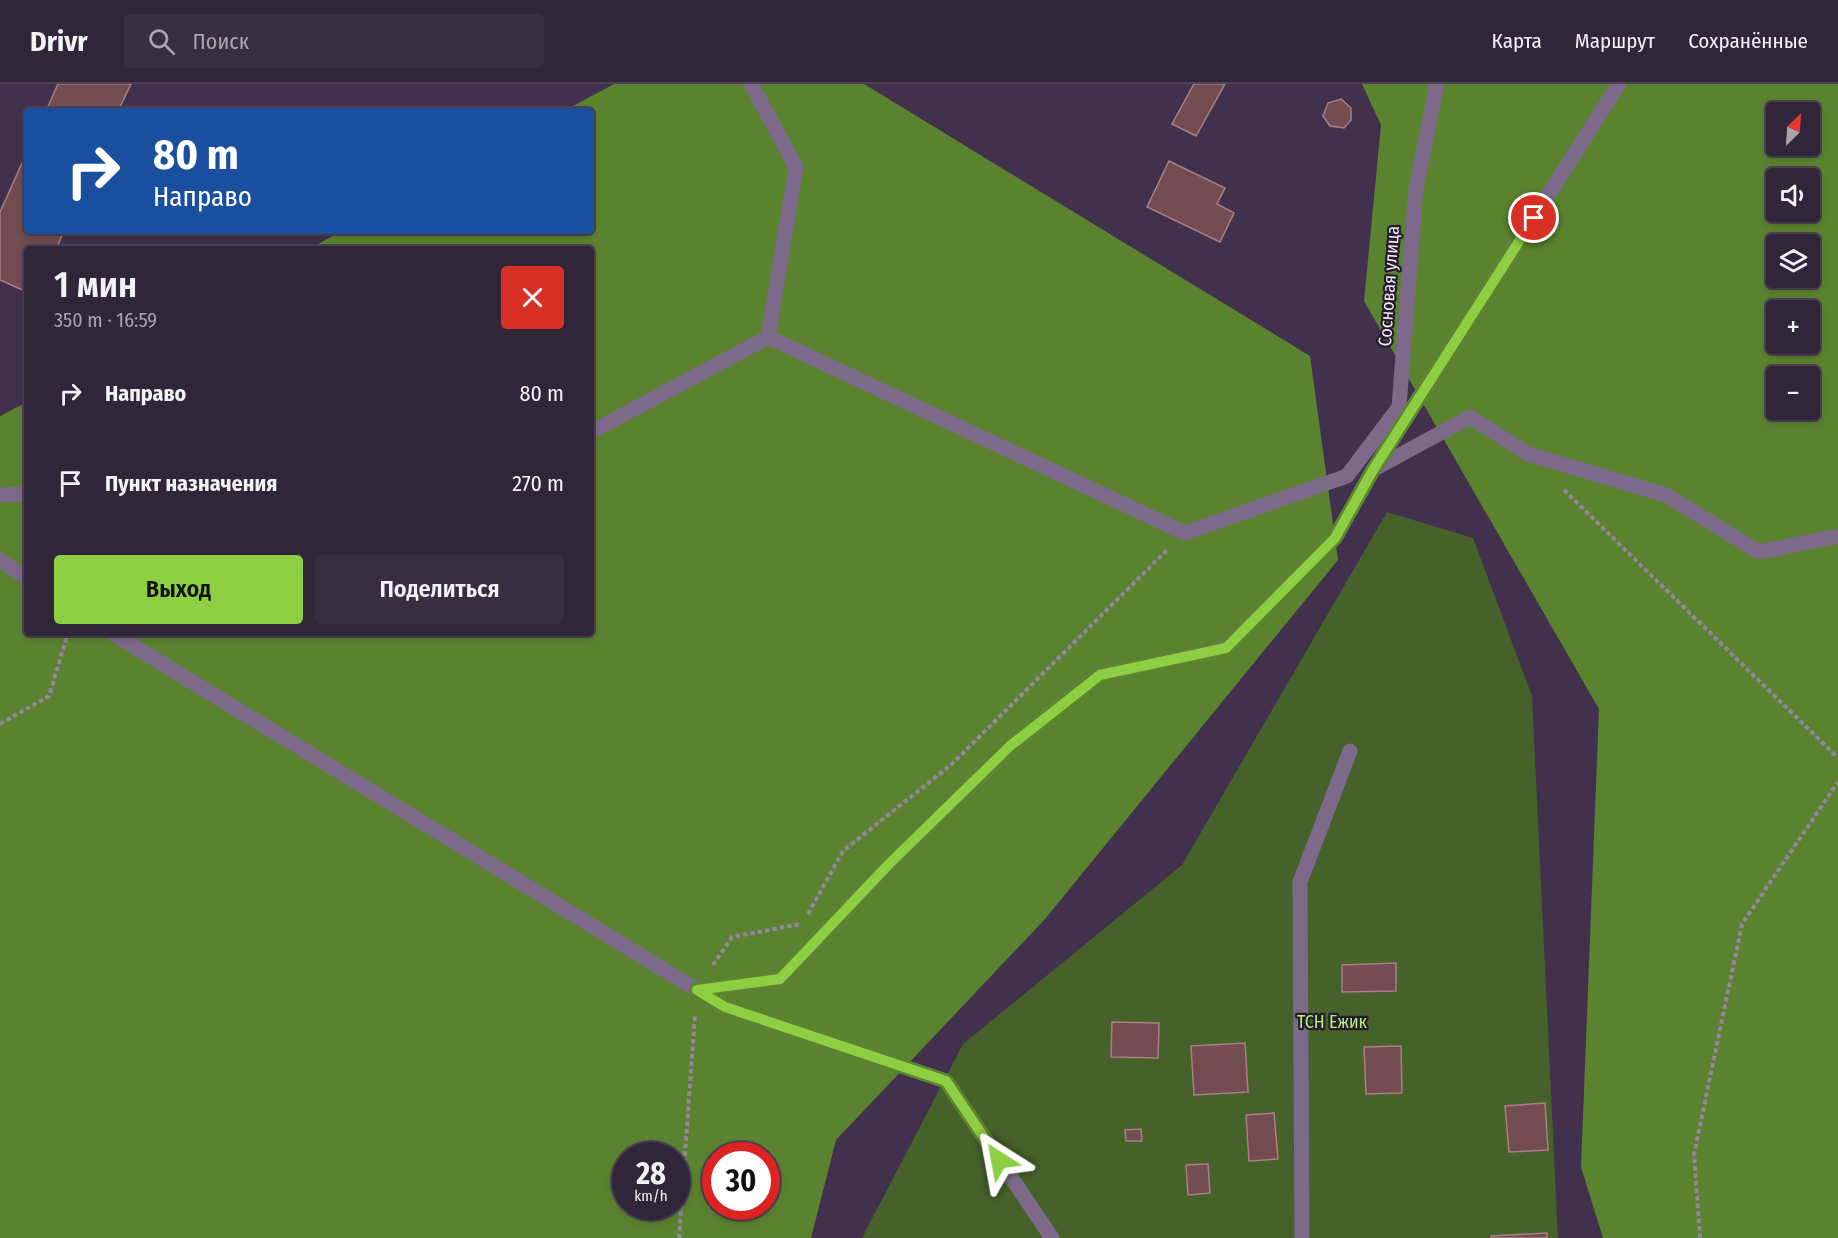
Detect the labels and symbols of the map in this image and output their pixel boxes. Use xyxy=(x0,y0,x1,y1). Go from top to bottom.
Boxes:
north arrow xyxy=(1766,102,1820,156)
pin xyxy=(1508,192,1559,243)
street label: Сосновая улица xyxy=(1374,225,1404,347)
park label: ТСН Ежик xyxy=(1297,1011,1368,1033)
position arrow xyxy=(967,1128,1031,1192)
speed limit sign: 30 xyxy=(702,1142,780,1220)

